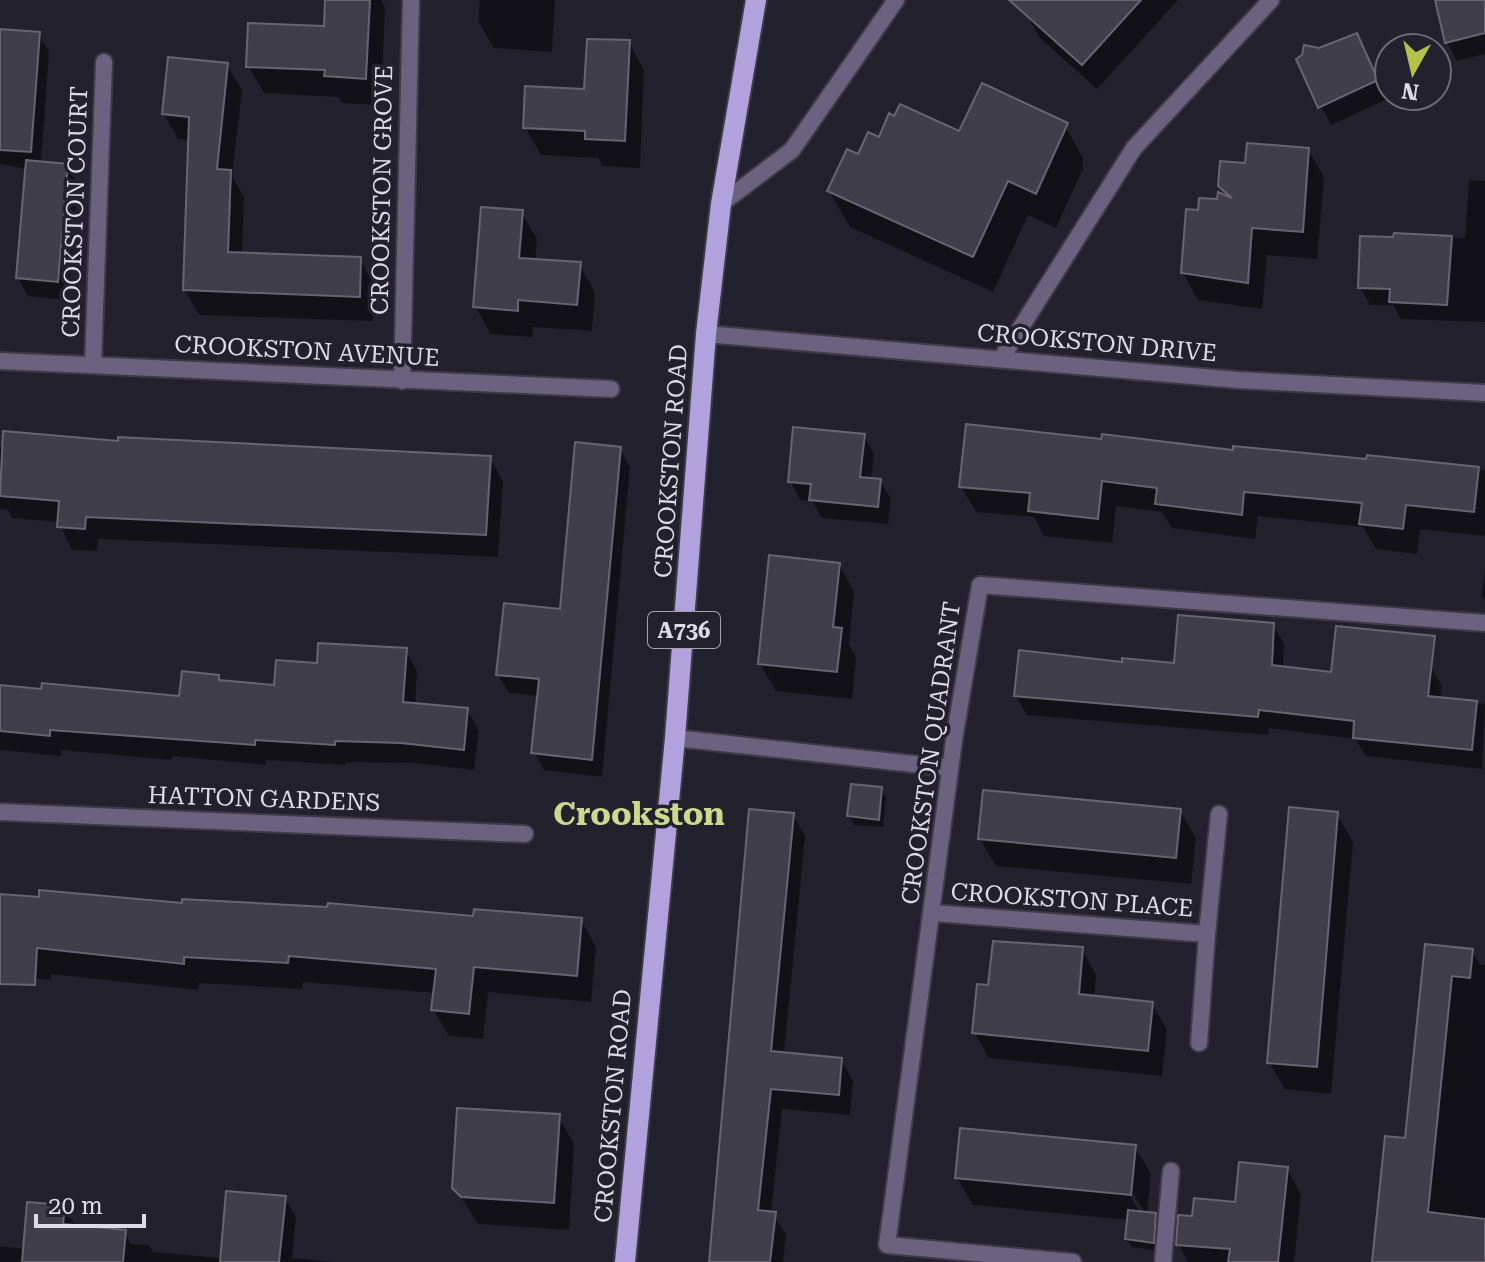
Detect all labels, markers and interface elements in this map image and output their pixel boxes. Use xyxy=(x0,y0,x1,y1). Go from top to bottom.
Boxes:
north arrow xyxy=(1373,32,1453,112)
street label: CROOKSTON GROVE xyxy=(366,65,398,315)
text: N xyxy=(1400,78,1420,105)
street label: CROOKSTON COURT xyxy=(57,86,93,338)
street label: CROOKSTON DRIVE xyxy=(976,319,1218,367)
street label: CROOKSTON AVENUE xyxy=(174,330,440,372)
street label: CROOKSTON ROAD xyxy=(649,343,693,579)
street label: CROOKSTON QUADRANT xyxy=(896,600,966,906)
road number: A736 xyxy=(648,612,720,648)
street label: HATTON GARDENS xyxy=(147,781,381,817)
district label: Crookston xyxy=(553,795,725,833)
street label: CROOKSTON PLACE xyxy=(950,878,1194,922)
street label: CROOKSTON ROAD xyxy=(589,988,637,1224)
scale bar xyxy=(36,1178,144,1228)
text: 20 m xyxy=(48,1192,103,1220)

